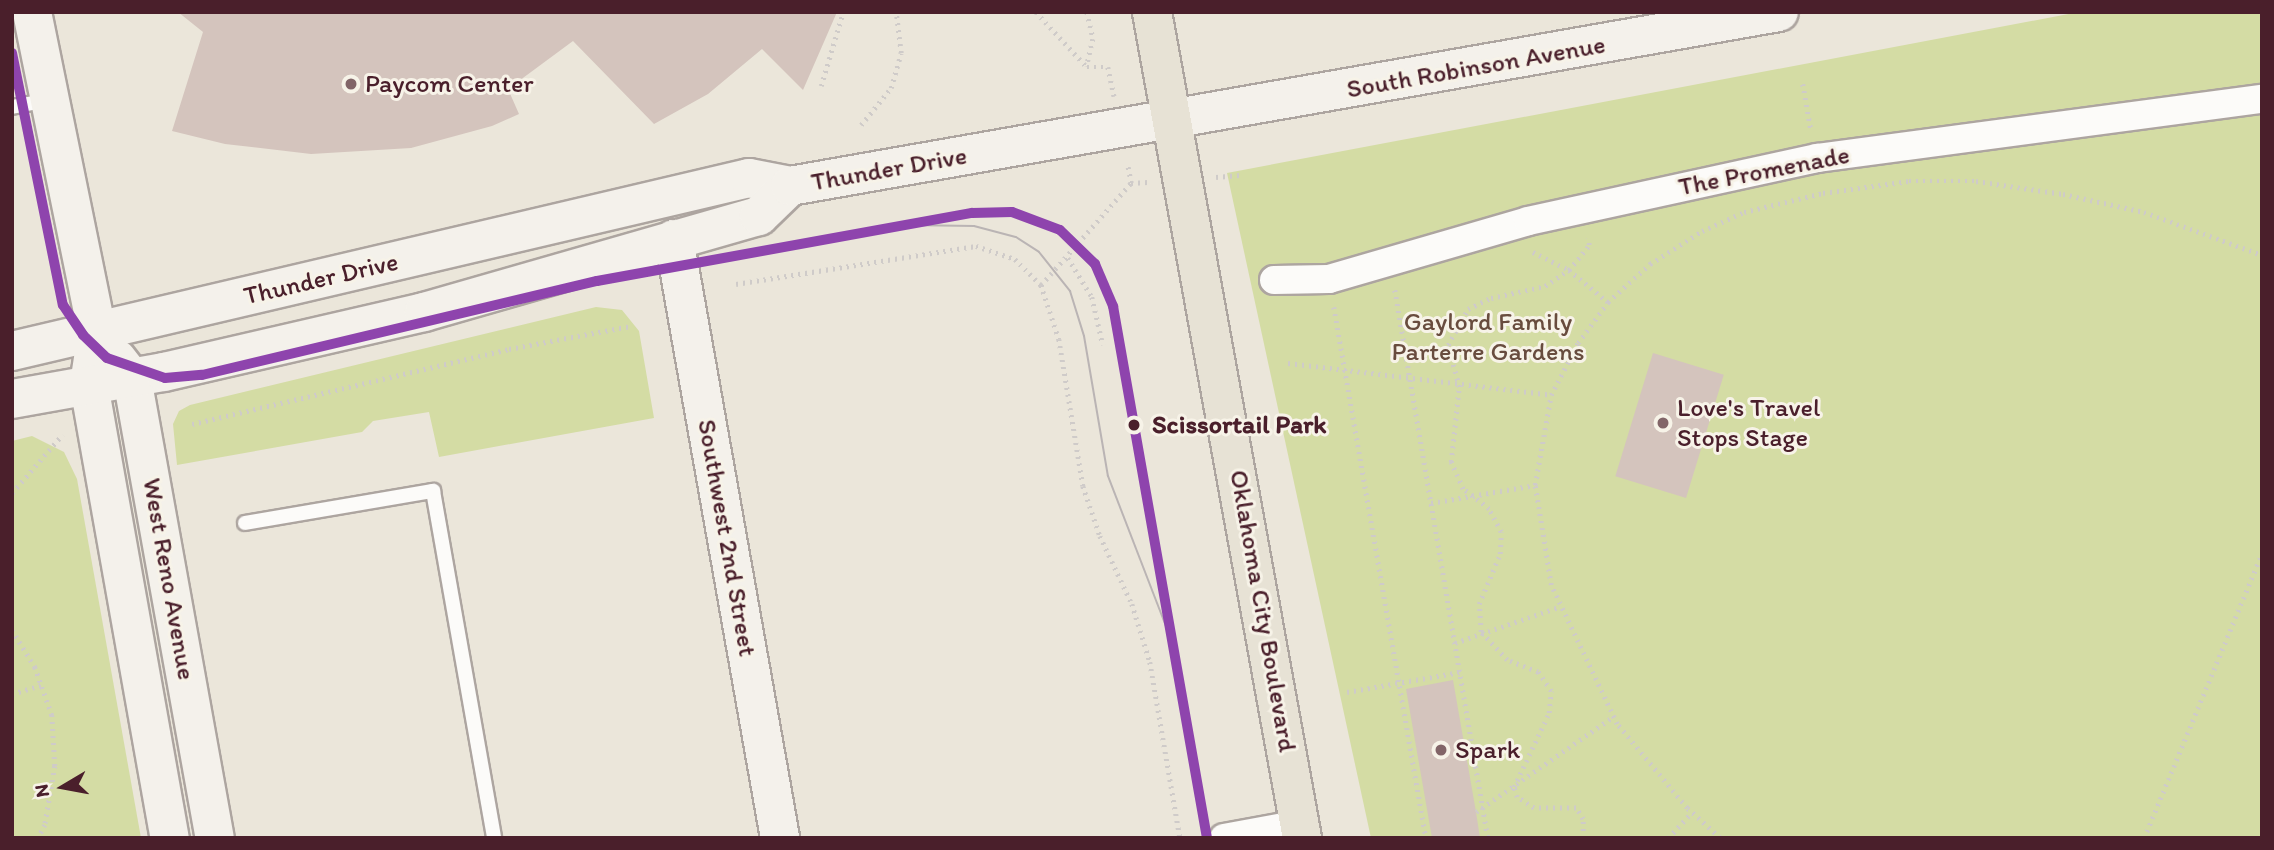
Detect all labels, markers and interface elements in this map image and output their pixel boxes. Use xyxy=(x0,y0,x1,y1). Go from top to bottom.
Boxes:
street label: South Robinson Avenue xyxy=(1345,29,1607,105)
place label: Paycom Center xyxy=(365,68,534,100)
marker: Paycom Center xyxy=(343,76,359,92)
street label: The Promenade xyxy=(1676,139,1852,203)
street label: Thunder Drive xyxy=(808,140,970,198)
street label: Thunder Drive xyxy=(240,246,402,312)
park label: Gaylord Family Parterre Gardens xyxy=(1391,306,1585,368)
place label: Love's Travel Stops Stage xyxy=(1677,392,1818,453)
place label: Scissortail Park xyxy=(1152,409,1326,441)
marker: Scissortail Park xyxy=(1122,413,1146,437)
marker: Love's Travel Stops Stage xyxy=(1655,415,1671,431)
street label: Southwest 2nd Street xyxy=(691,417,763,659)
street label: Oklahoma City Boulevard xyxy=(1223,467,1303,755)
street label: West Reno Avenue xyxy=(136,476,202,682)
place label: Spark xyxy=(1455,734,1520,766)
marker: Spark xyxy=(1433,742,1449,758)
north arrow xyxy=(28,752,98,822)
text: N xyxy=(29,782,54,799)

